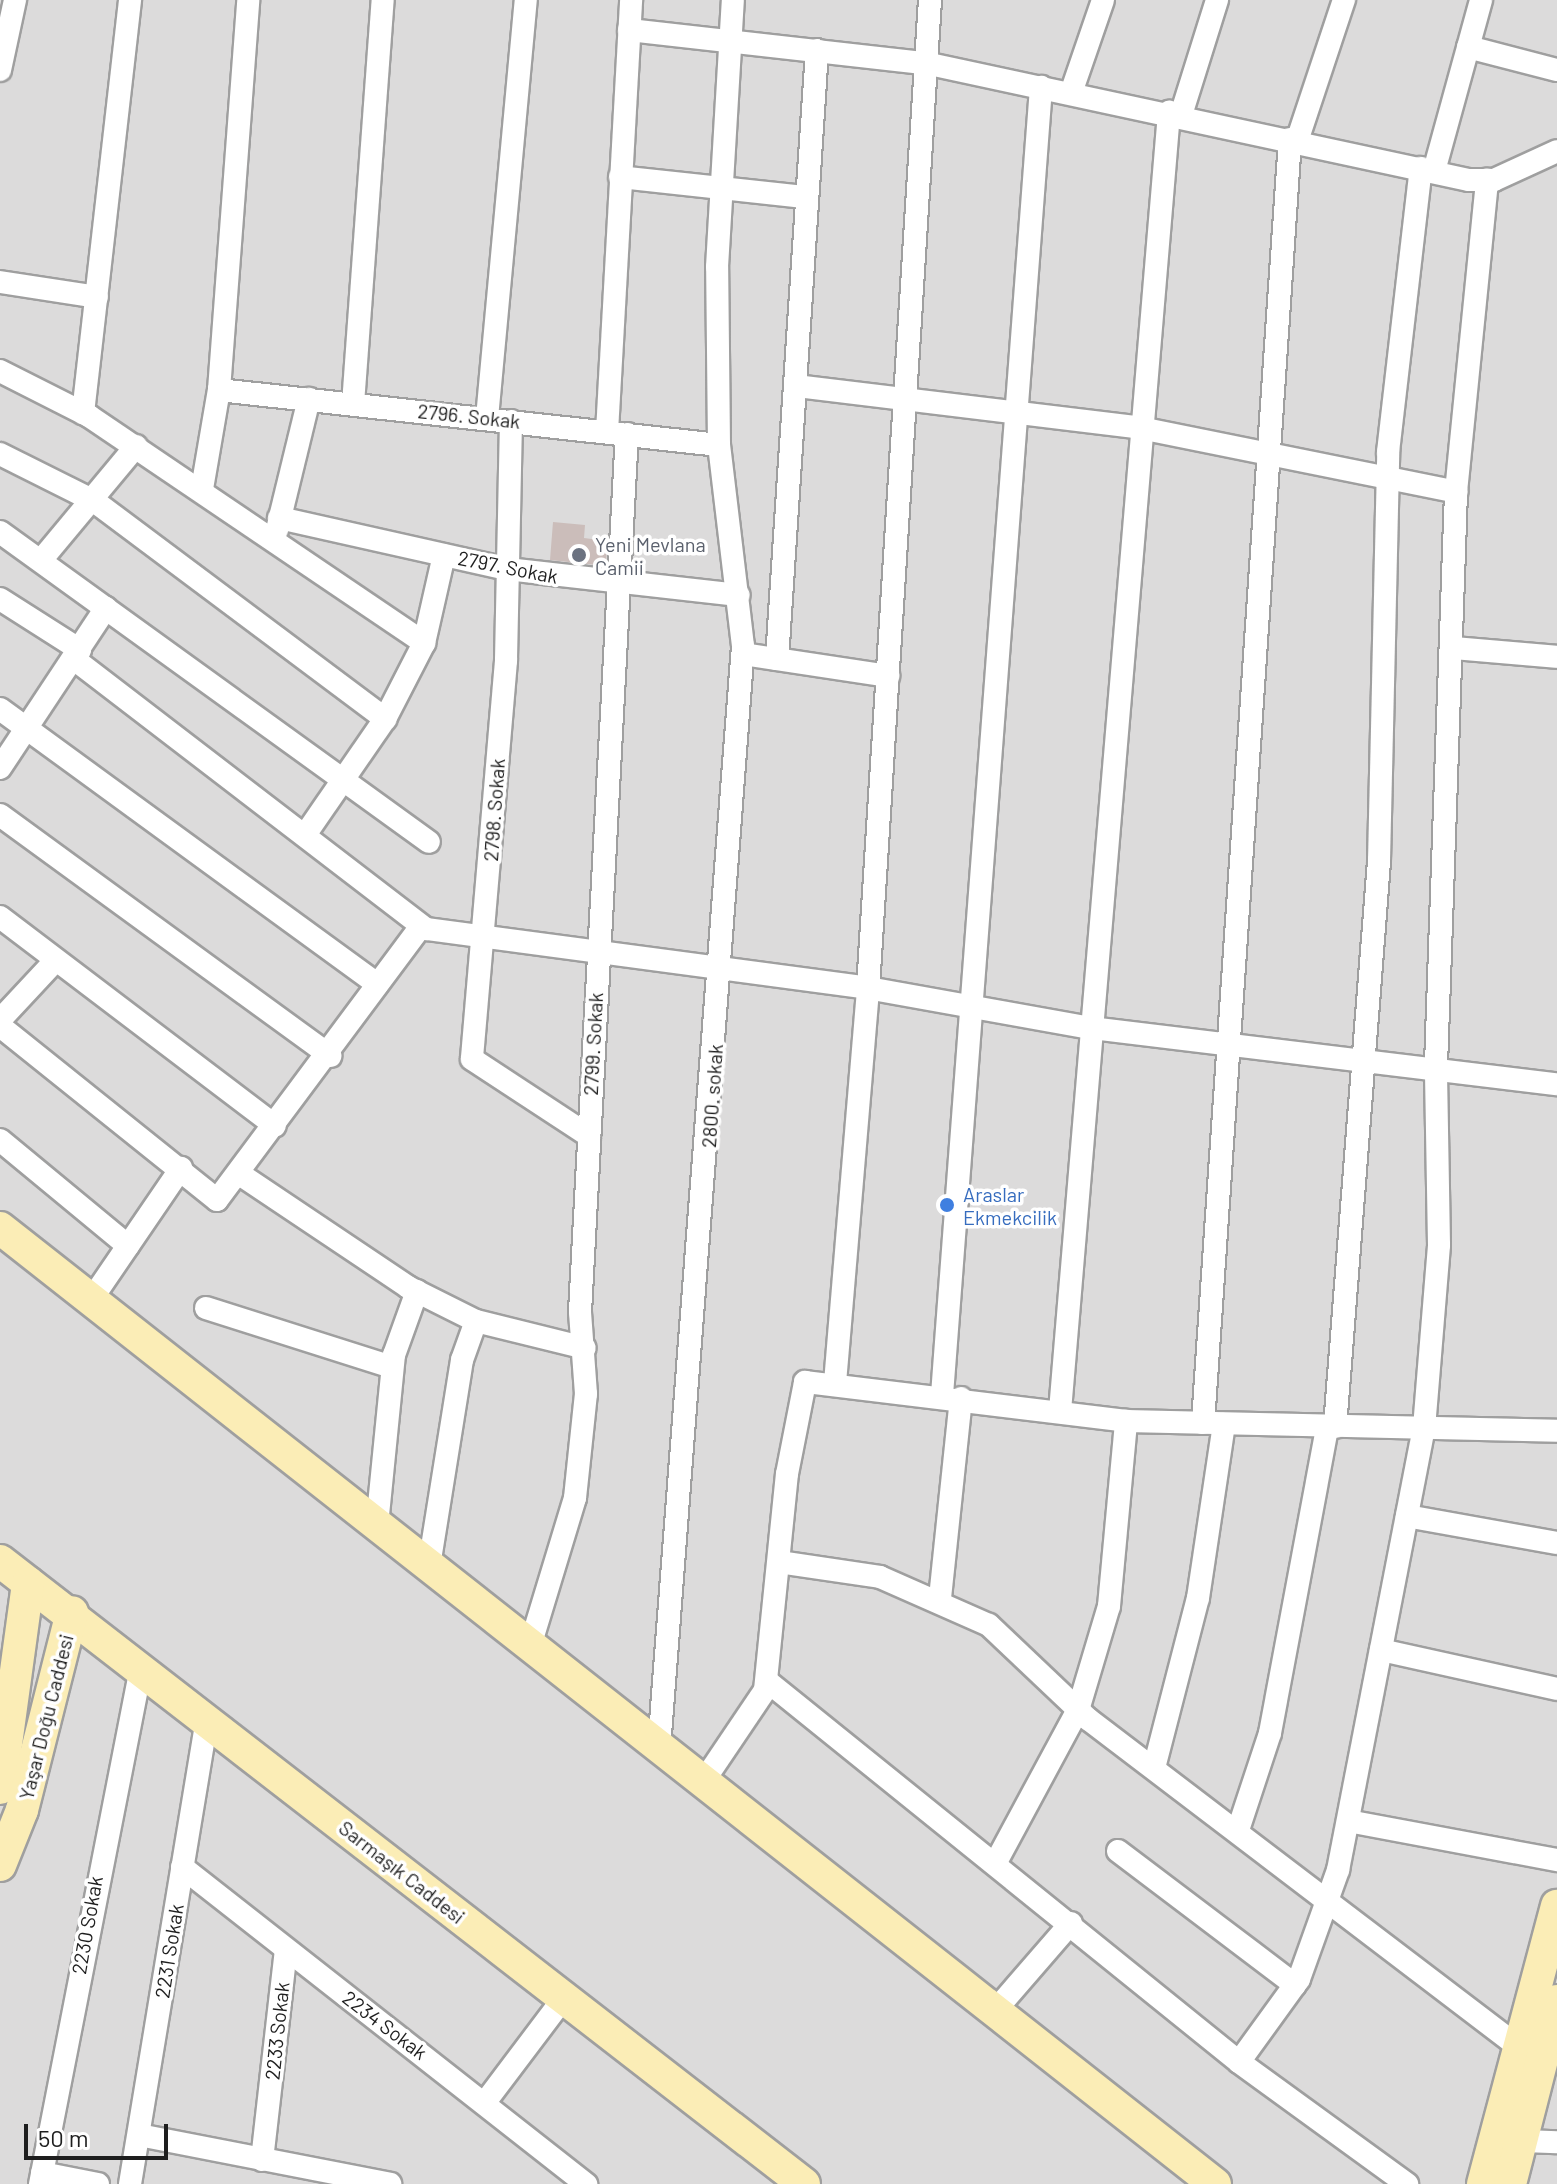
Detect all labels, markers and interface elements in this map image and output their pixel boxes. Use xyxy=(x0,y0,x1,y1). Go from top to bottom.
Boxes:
street label: 2796. Sokak xyxy=(416,399,522,433)
place label: Yeni Mevlana Camii xyxy=(595,532,706,579)
street label: 2797. Sokak xyxy=(456,546,560,588)
marker: Yeni Mevlana Camii xyxy=(570,546,588,564)
street label: 2798. Sokak xyxy=(478,758,510,862)
street label: 2799. Sokak xyxy=(578,992,608,1096)
street label: 2800. sokak xyxy=(696,1043,728,1149)
place label: Araslar Ekmekcilik xyxy=(963,1182,1057,1229)
marker: Araslar Ekmekcilik xyxy=(938,1196,956,1214)
street label: Yaşar Doğu Caddesi xyxy=(14,1632,78,1802)
street label: Sarmaşık Caddesi xyxy=(334,1815,470,1929)
street label: 2230 Sokak xyxy=(67,1874,107,1976)
street label: 2231 Sokak xyxy=(150,1902,188,2000)
street label: 2233 Sokak xyxy=(260,1981,294,2081)
street label: 2234 Sokak xyxy=(338,1986,432,2064)
scale bar xyxy=(28,2108,172,2158)
text: 50 m xyxy=(38,2123,89,2152)

